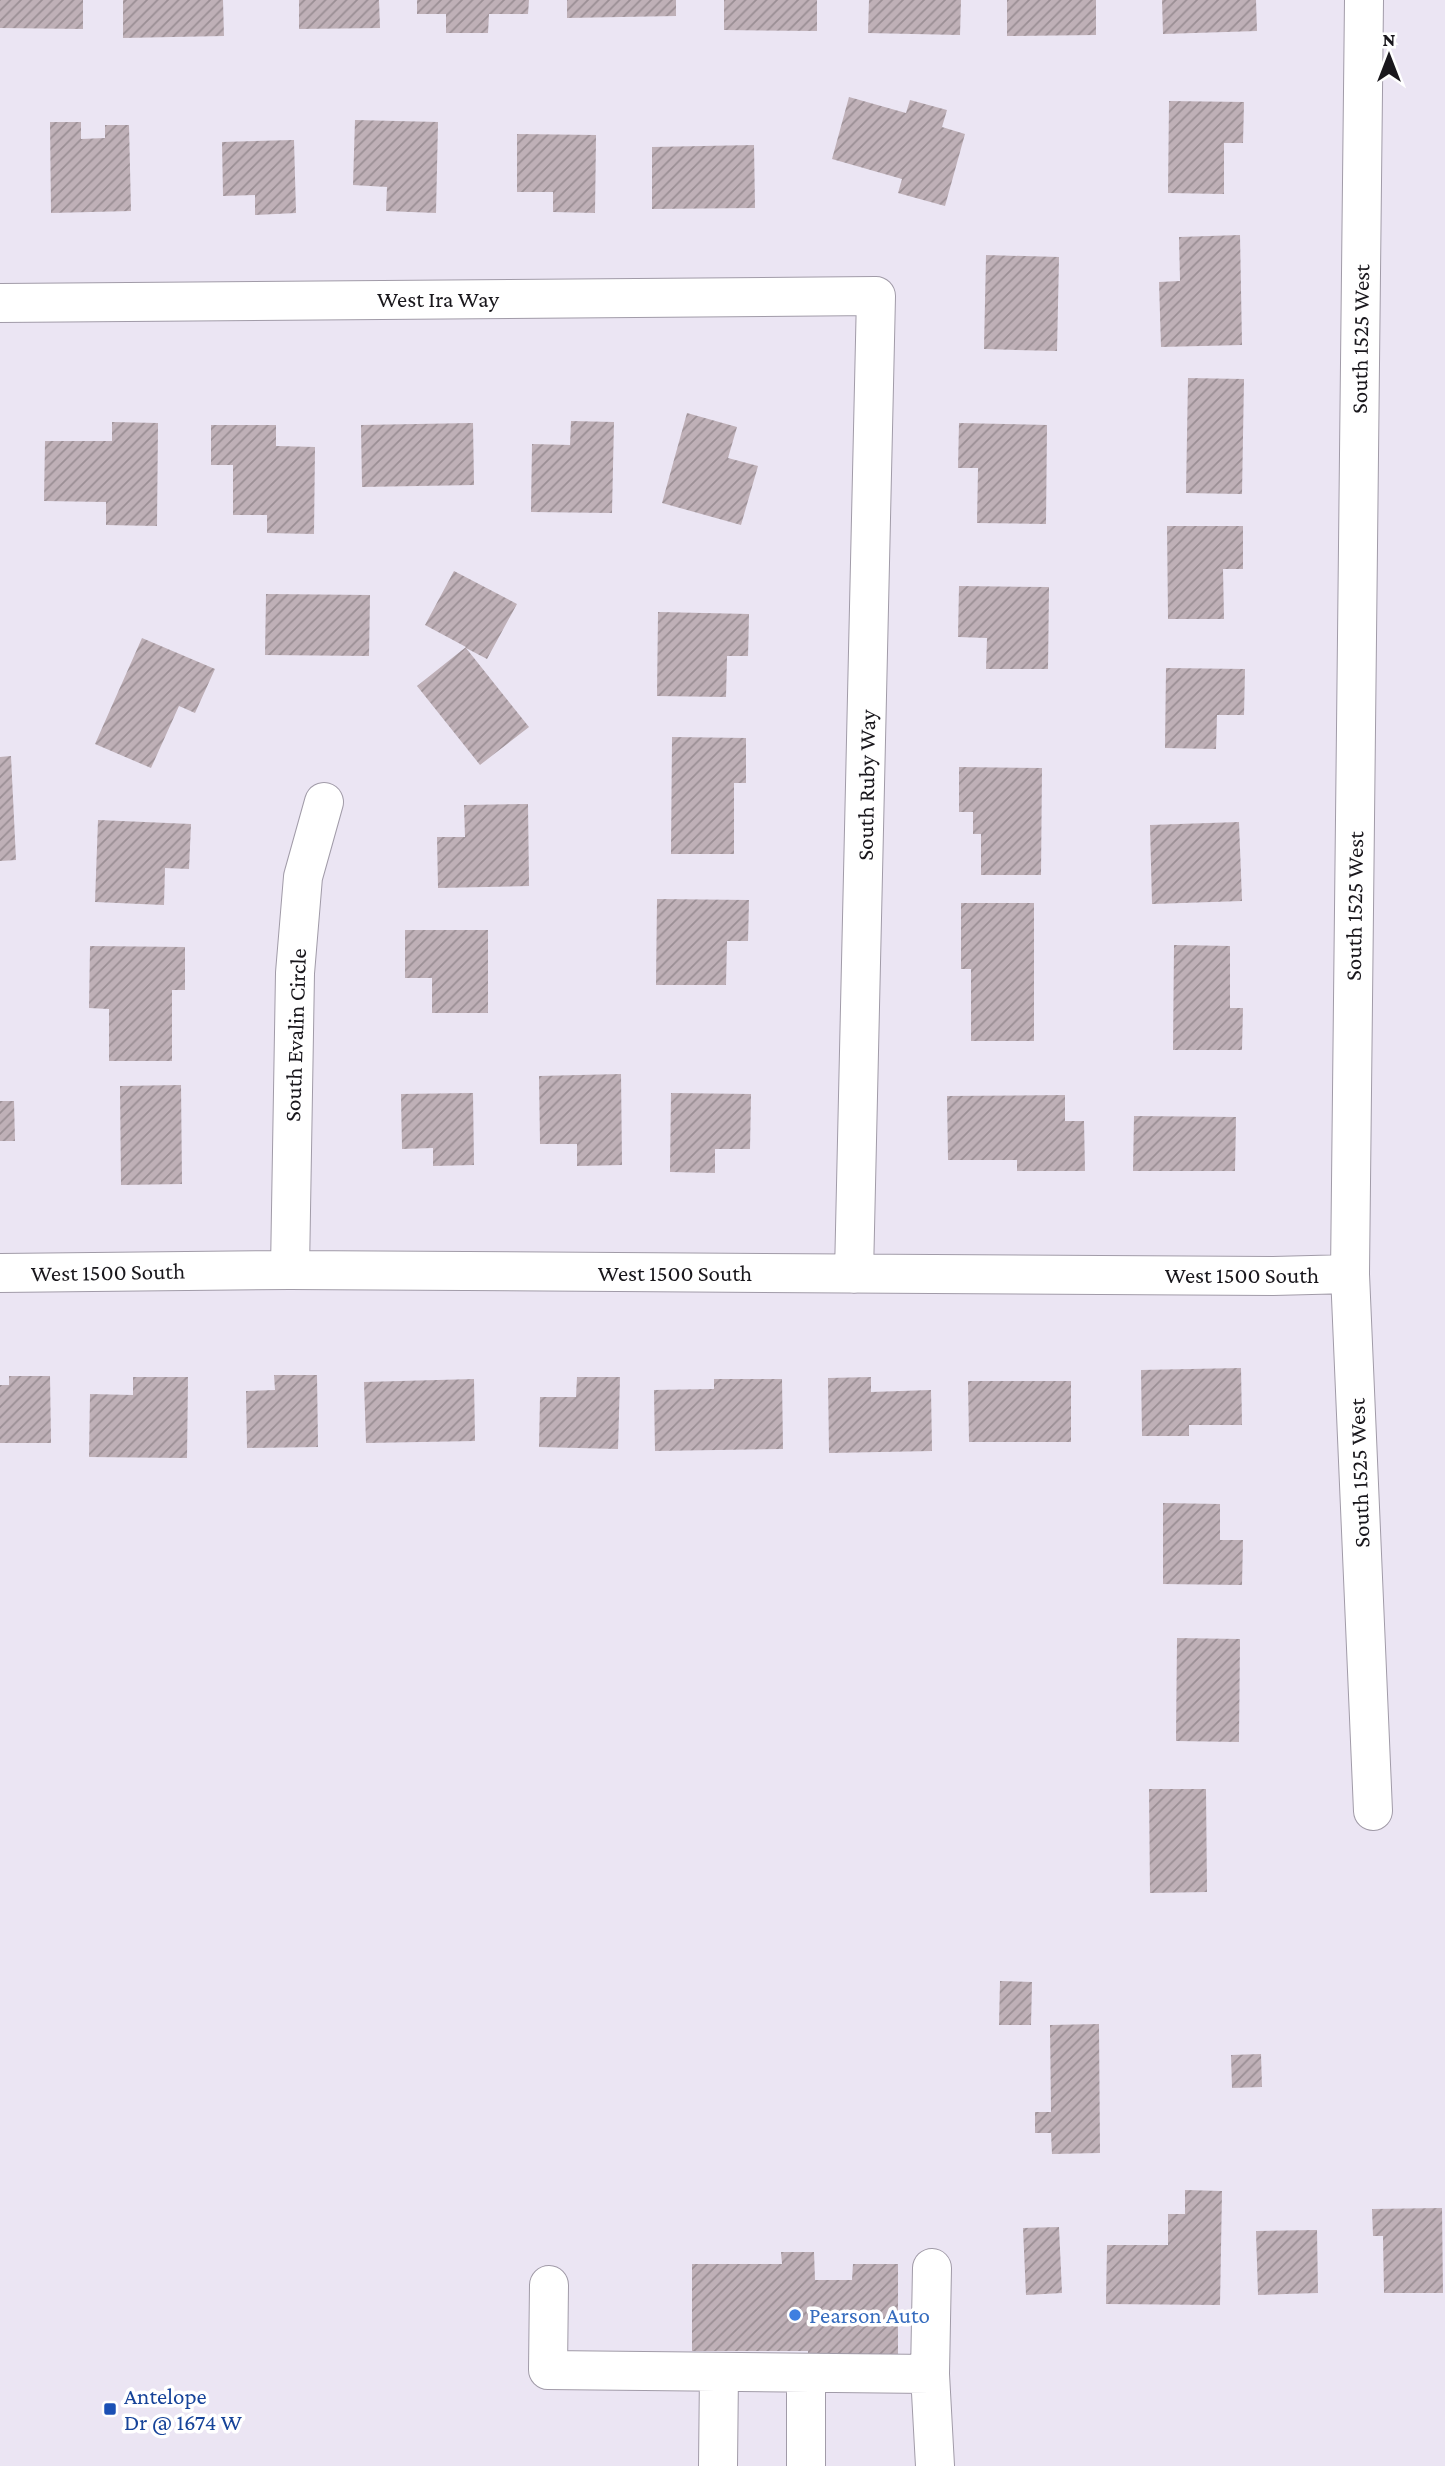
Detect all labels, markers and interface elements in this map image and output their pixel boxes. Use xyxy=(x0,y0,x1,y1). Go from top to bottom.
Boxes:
north arrow xyxy=(1354,21,1424,91)
text: N xyxy=(1383,29,1396,50)
street label: South 1525 West xyxy=(1346,264,1374,414)
street label: West Ira Way xyxy=(377,286,499,312)
street label: South Ruby Way xyxy=(852,709,880,861)
street label: South 1525 West xyxy=(1340,831,1368,981)
street label: South Evalin Circle xyxy=(279,948,311,1122)
street label: West 1500 South xyxy=(31,1258,185,1286)
street label: West 1500 South xyxy=(598,1260,752,1286)
street label: West 1500 South xyxy=(1165,1262,1319,1288)
street label: South 1525 West xyxy=(1343,1397,1375,1548)
place label: Pearson Auto xyxy=(809,2302,930,2328)
marker: Pearson Auto xyxy=(787,2307,803,2323)
place label: Antelope Dr @ 1674 W xyxy=(124,2383,243,2435)
marker: Antelope Dr @ 1674 W xyxy=(102,2401,118,2417)

